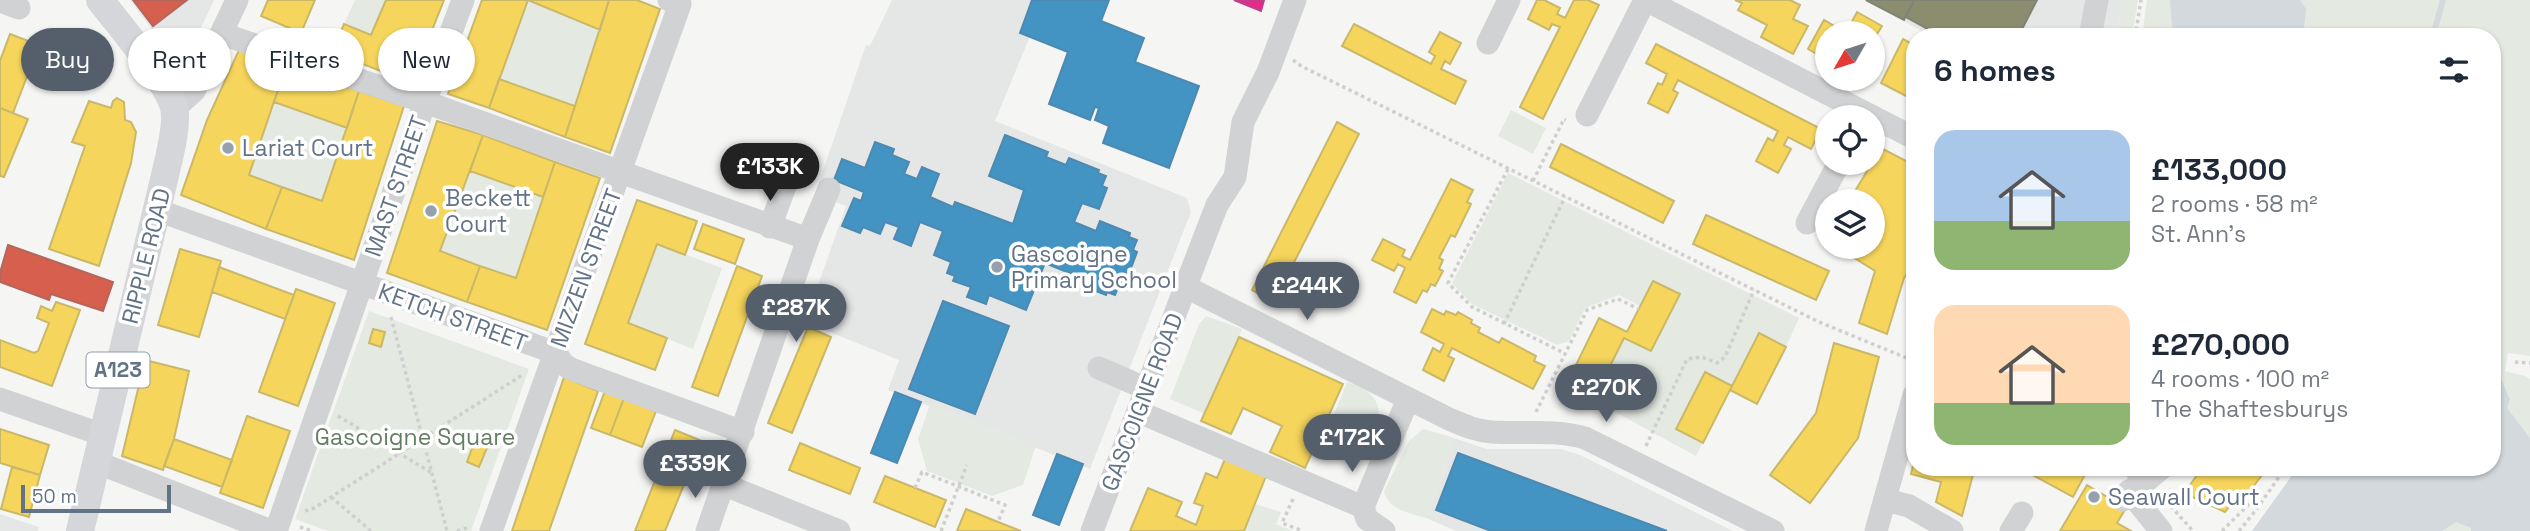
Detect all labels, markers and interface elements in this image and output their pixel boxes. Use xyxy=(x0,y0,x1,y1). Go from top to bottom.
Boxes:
north arrow xyxy=(1815,21,1885,91)
map controls xyxy=(1815,21,1885,259)
chip: Buy xyxy=(21,28,114,91)
chip: Rent xyxy=(128,28,231,91)
chip: Filters xyxy=(245,28,364,91)
chip: New xyxy=(378,28,475,91)
text: 6 homes xyxy=(1934,51,2056,90)
icon: filters xyxy=(2435,51,2473,89)
button: locate xyxy=(1815,105,1885,175)
street label: MAST STREET xyxy=(358,111,434,261)
place label: Lariat Court xyxy=(242,133,373,163)
marker: Lariat Court xyxy=(220,140,236,156)
pin: £133K xyxy=(721,144,819,203)
text: £133,000 xyxy=(2151,150,2287,189)
text: £133K xyxy=(736,151,804,181)
icon: home xyxy=(1990,158,2074,242)
place label: Beckett Court xyxy=(445,183,531,239)
street label: MIZZEN STREET xyxy=(543,184,629,352)
street label: RIPPLE ROAD xyxy=(115,185,177,327)
button: layers xyxy=(1815,189,1885,259)
text: 2 rooms · 58 m² xyxy=(2151,189,2318,219)
marker: Beckett Court xyxy=(423,203,439,219)
text: St. Ann's xyxy=(2151,219,2246,249)
place label: Gascoigne Primary School xyxy=(1011,239,1177,295)
marker: Gascoigne Primary School xyxy=(989,259,1005,275)
pin: £244K xyxy=(1258,262,1356,322)
text: £244K xyxy=(1271,270,1343,300)
street label: KETCH STREET xyxy=(374,276,532,358)
pin: £287K xyxy=(747,284,845,344)
text: £287K xyxy=(761,292,831,322)
street label: GASCOIGNE ROAD xyxy=(1094,309,1190,495)
text: £270,000 xyxy=(2151,325,2290,364)
icon: home xyxy=(1990,333,2074,417)
road number: A123 xyxy=(86,352,150,388)
pin: £270K xyxy=(1557,364,1655,424)
text: 4 rooms · 100 m² xyxy=(2151,364,2329,394)
text: £270K xyxy=(1571,372,1641,402)
text: The Shaftesburys xyxy=(2151,394,2348,424)
pin: £172K xyxy=(1303,414,1401,474)
park label: Gascoigne Square xyxy=(315,422,515,452)
text: £172K xyxy=(1319,422,1385,452)
pin: £339K xyxy=(646,440,744,500)
text: £339K xyxy=(659,448,731,478)
scale bar xyxy=(21,482,172,514)
place label: Seawall Court xyxy=(2108,482,2260,512)
text: 50 m xyxy=(32,484,77,509)
marker: Seawall Court xyxy=(2086,489,2102,505)

